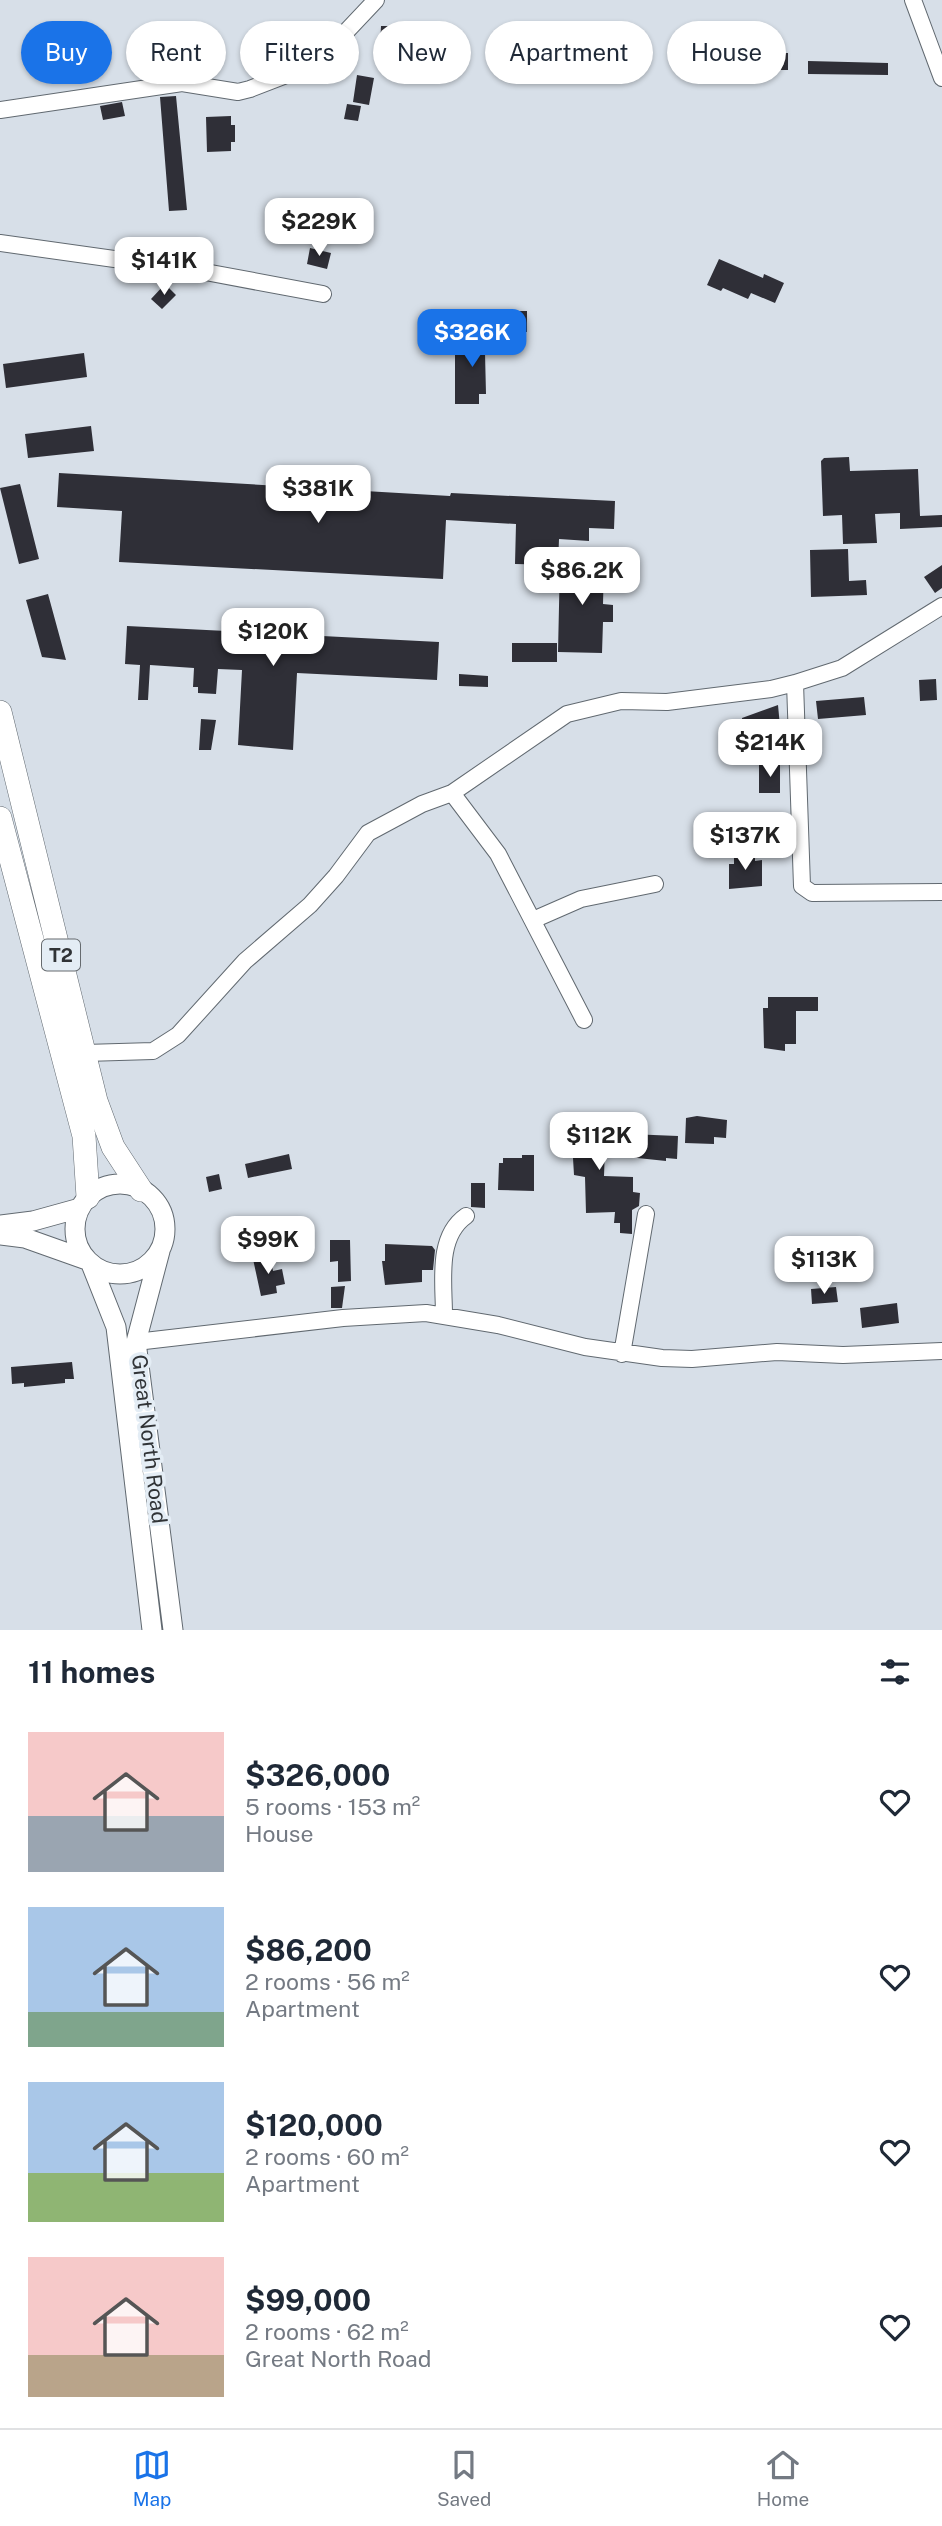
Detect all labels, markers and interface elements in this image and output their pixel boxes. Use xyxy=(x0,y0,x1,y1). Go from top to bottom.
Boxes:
chip: Buy xyxy=(21,21,112,84)
chip: Rent xyxy=(126,21,226,84)
chip: Filters xyxy=(240,21,359,84)
chip: New xyxy=(373,21,471,84)
chip: Apartment xyxy=(485,21,653,84)
chip: House xyxy=(667,21,786,84)
pin: $229K xyxy=(270,198,368,258)
text: $229K xyxy=(281,207,357,234)
pin: $141K xyxy=(115,238,213,297)
text: $141K xyxy=(131,246,197,273)
pin: $326K xyxy=(423,310,521,369)
text: $326K xyxy=(433,318,511,345)
pin: $381K xyxy=(269,466,367,525)
text: $381K xyxy=(282,474,354,501)
pin: $86.2K xyxy=(525,548,639,607)
text: $86.2K xyxy=(540,556,624,583)
pin: $120K xyxy=(224,608,322,668)
text: $120K xyxy=(237,617,309,644)
pin: $214K xyxy=(721,720,819,779)
text: $214K xyxy=(734,728,806,755)
pin: $137K xyxy=(696,812,794,872)
text: $137K xyxy=(709,821,781,848)
road number: T2 xyxy=(42,939,80,970)
pin: $112K xyxy=(550,1112,648,1172)
text: $112K xyxy=(566,1121,632,1148)
pin: $99K xyxy=(227,1216,309,1276)
text: $99K xyxy=(237,1225,299,1252)
pin: $113K xyxy=(775,1236,873,1296)
text: $113K xyxy=(790,1245,858,1272)
street label: Great North Road xyxy=(127,1353,172,1525)
icon: filters xyxy=(876,1653,914,1691)
text: 11 homes xyxy=(28,1654,155,1690)
text: $326,000 xyxy=(245,1757,390,1793)
icon: home xyxy=(84,1760,168,1844)
icon: heart xyxy=(876,1783,914,1821)
text: 5 rooms · 153 m² xyxy=(245,1793,420,1820)
text: House xyxy=(245,1820,313,1847)
text: $86,200 xyxy=(245,1932,372,1968)
icon: home xyxy=(84,1935,168,2019)
icon: heart xyxy=(876,1958,914,1996)
text: 2 rooms · 56 m² xyxy=(245,1968,410,1995)
text: Apartment xyxy=(245,1995,360,2022)
text: $120,000 xyxy=(245,2107,383,2143)
icon: home xyxy=(84,2110,168,2194)
icon: heart xyxy=(876,2133,914,2171)
text: 2 rooms · 60 m² xyxy=(245,2143,409,2170)
text: Apartment xyxy=(245,2170,360,2197)
text: $99,000 xyxy=(245,2282,371,2318)
icon: home xyxy=(84,2285,168,2369)
icon: heart xyxy=(876,2308,914,2346)
text: 2 rooms · 62 m² xyxy=(245,2318,409,2345)
text: Great North Road xyxy=(245,2345,431,2372)
tab: Map xyxy=(133,2446,171,2510)
tab: Saved xyxy=(437,2446,491,2510)
tab: Home xyxy=(757,2446,809,2510)

